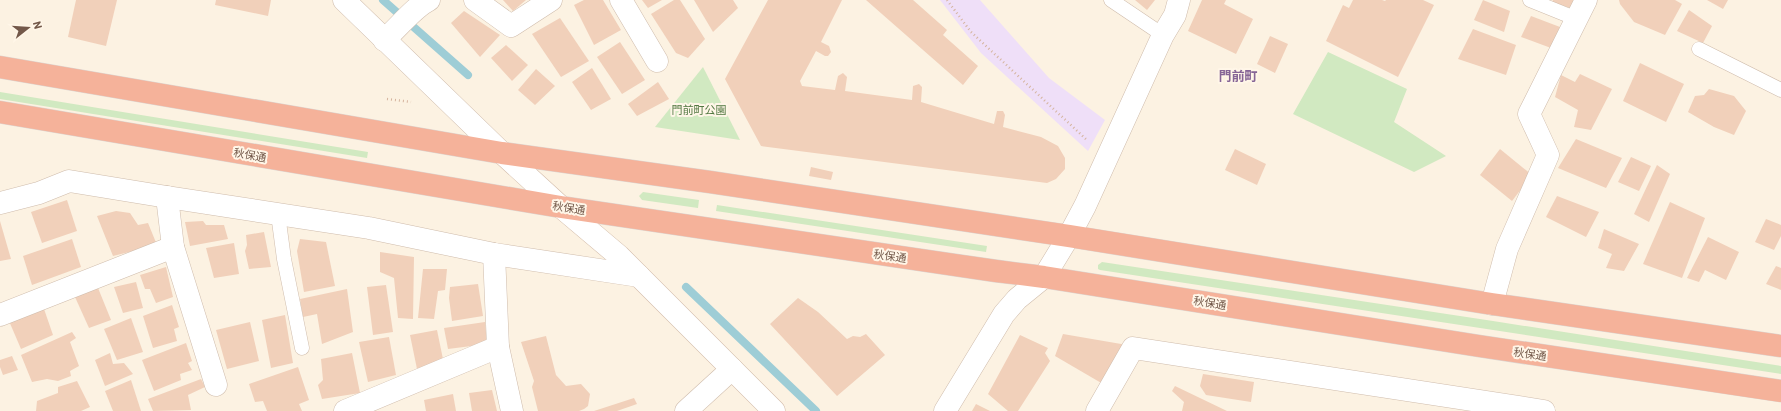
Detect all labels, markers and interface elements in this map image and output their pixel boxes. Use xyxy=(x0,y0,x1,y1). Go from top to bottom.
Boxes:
north arrow xyxy=(8,8,48,48)
text: N xyxy=(31,20,45,30)
district label: 門前町 xyxy=(1218,68,1258,84)
park label: 門前町公園 xyxy=(672,103,727,116)
street label: 秋保通 xyxy=(233,145,267,164)
street label: 秋保通 xyxy=(552,199,586,217)
street label: 秋保通 xyxy=(873,247,907,264)
street label: 秋保通 xyxy=(1193,294,1227,312)
street label: 秋保通 xyxy=(1513,345,1547,362)

